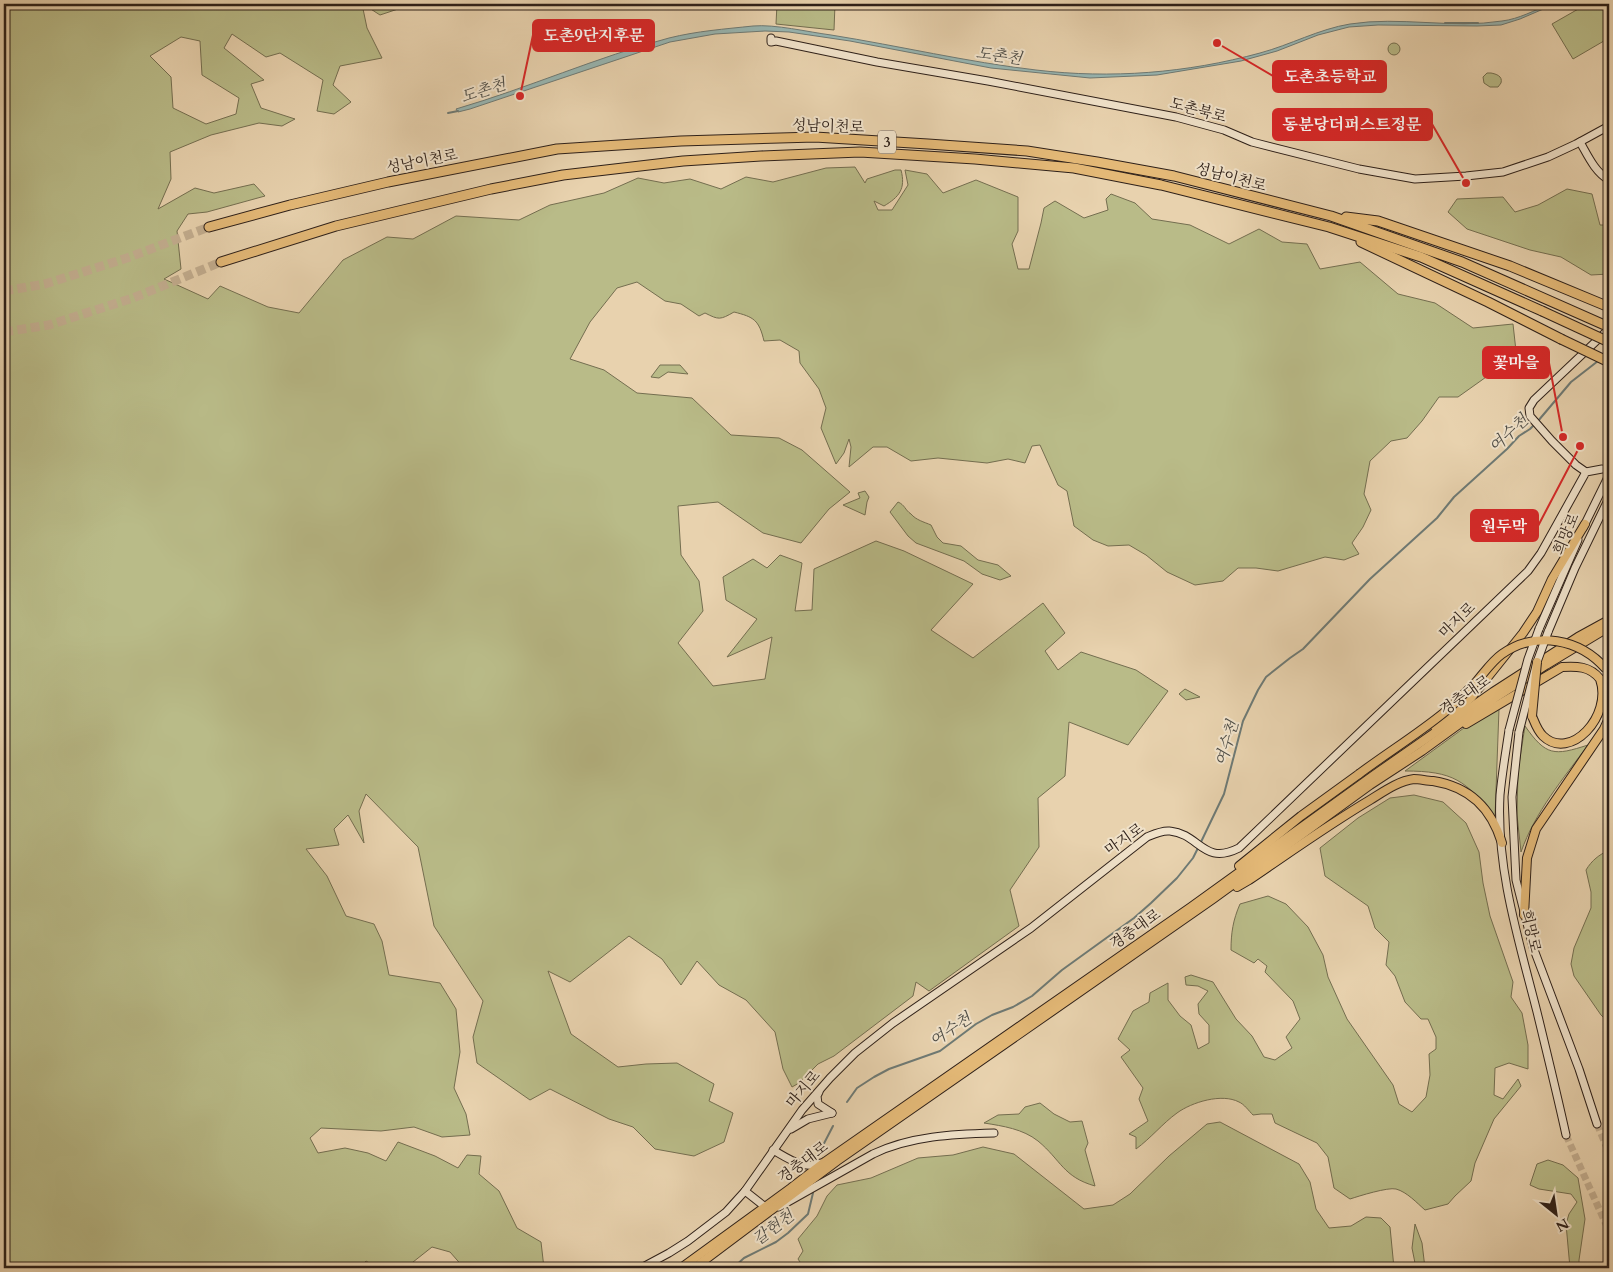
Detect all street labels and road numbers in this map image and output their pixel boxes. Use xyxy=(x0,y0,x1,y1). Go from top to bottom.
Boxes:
street label: 도촌북로 xyxy=(1167,93,1229,127)
street label: 성남이천로 xyxy=(791,115,865,137)
road number: 3 xyxy=(878,130,896,154)
street label: 성남이천로 xyxy=(385,144,460,178)
street label: 성남이천로 xyxy=(1193,158,1269,196)
street label: 희망로 xyxy=(1548,510,1584,558)
street label: 마지로 xyxy=(1434,597,1480,642)
street label: 경충대로 xyxy=(1436,670,1495,720)
street label: 마지로 xyxy=(1100,818,1148,860)
street label: 경충대로 xyxy=(1106,904,1165,954)
street label: 희망로 xyxy=(1516,908,1546,955)
street label: 마지로 xyxy=(781,1066,825,1112)
street label: 경충대로 xyxy=(774,1136,833,1187)

